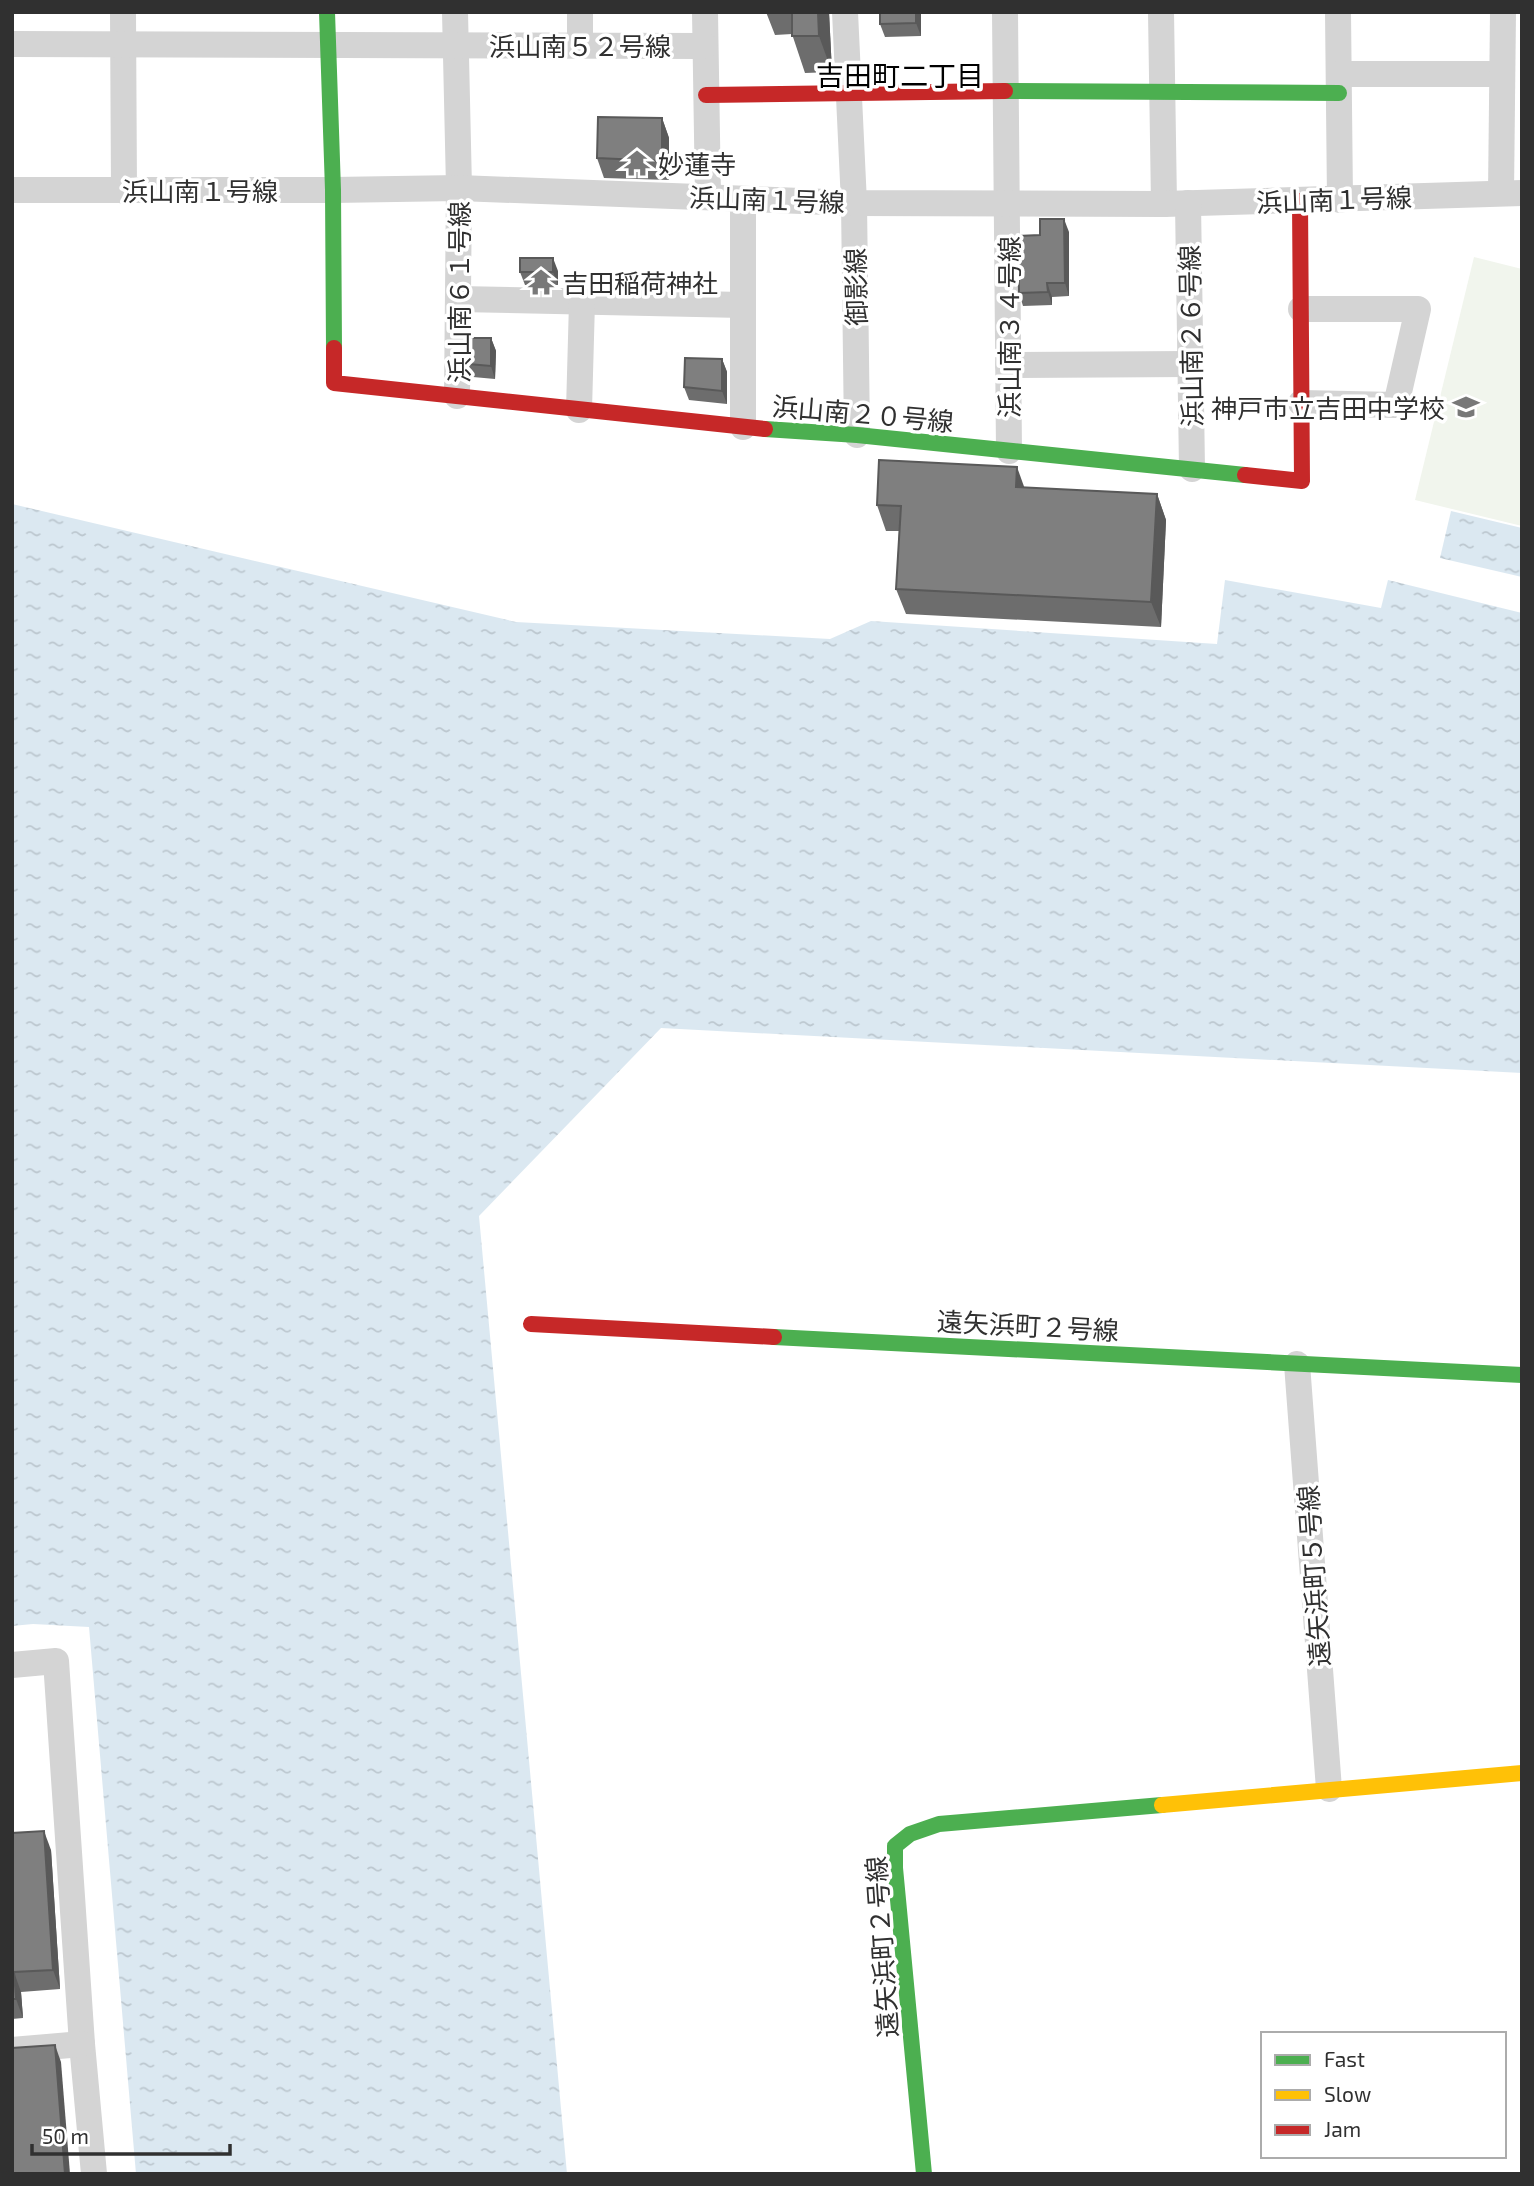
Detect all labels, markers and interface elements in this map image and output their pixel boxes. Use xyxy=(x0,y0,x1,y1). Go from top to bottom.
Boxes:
street label: 浜山南５２号線 xyxy=(489,30,671,61)
district label: 吉田町二丁目 xyxy=(816,58,984,92)
temple icon: 妙蓮寺 xyxy=(622,148,652,178)
place label: 妙蓮寺 xyxy=(658,148,736,179)
street label: 浜山南１号線 xyxy=(122,175,278,206)
street label: 浜山南１号線 xyxy=(688,181,846,217)
street label: 浜山南１号線 xyxy=(1255,181,1413,217)
street label: 浜山南６１号線 xyxy=(443,201,474,383)
street label: 浜山南３４号線 xyxy=(993,236,1024,418)
street label: 浜山南２６号線 xyxy=(1173,245,1207,427)
street label: 御影線 xyxy=(839,248,871,326)
temple icon: 吉田稲荷神社 xyxy=(526,267,556,297)
place label: 吉田稲荷神社 xyxy=(562,267,718,298)
street label: 浜山南２０号線 xyxy=(771,390,955,436)
place label: 神戸市立吉田中学校 xyxy=(1211,392,1445,423)
school or university icon: 神戸市立吉田中学校 xyxy=(1451,392,1481,422)
street label: 遠矢浜町２号線 xyxy=(936,1305,1120,1345)
street label: 遠矢浜町５号線 xyxy=(1291,1484,1335,1668)
street label: 遠矢浜町２号線 xyxy=(859,1855,903,2039)
legend xyxy=(1261,2032,1506,2158)
text: Fast xyxy=(1324,2046,1365,2071)
text: Slow xyxy=(1324,2081,1371,2106)
scale bar xyxy=(32,2112,229,2156)
text: Jam xyxy=(1324,2116,1361,2141)
text: 50 m xyxy=(42,2123,89,2148)

